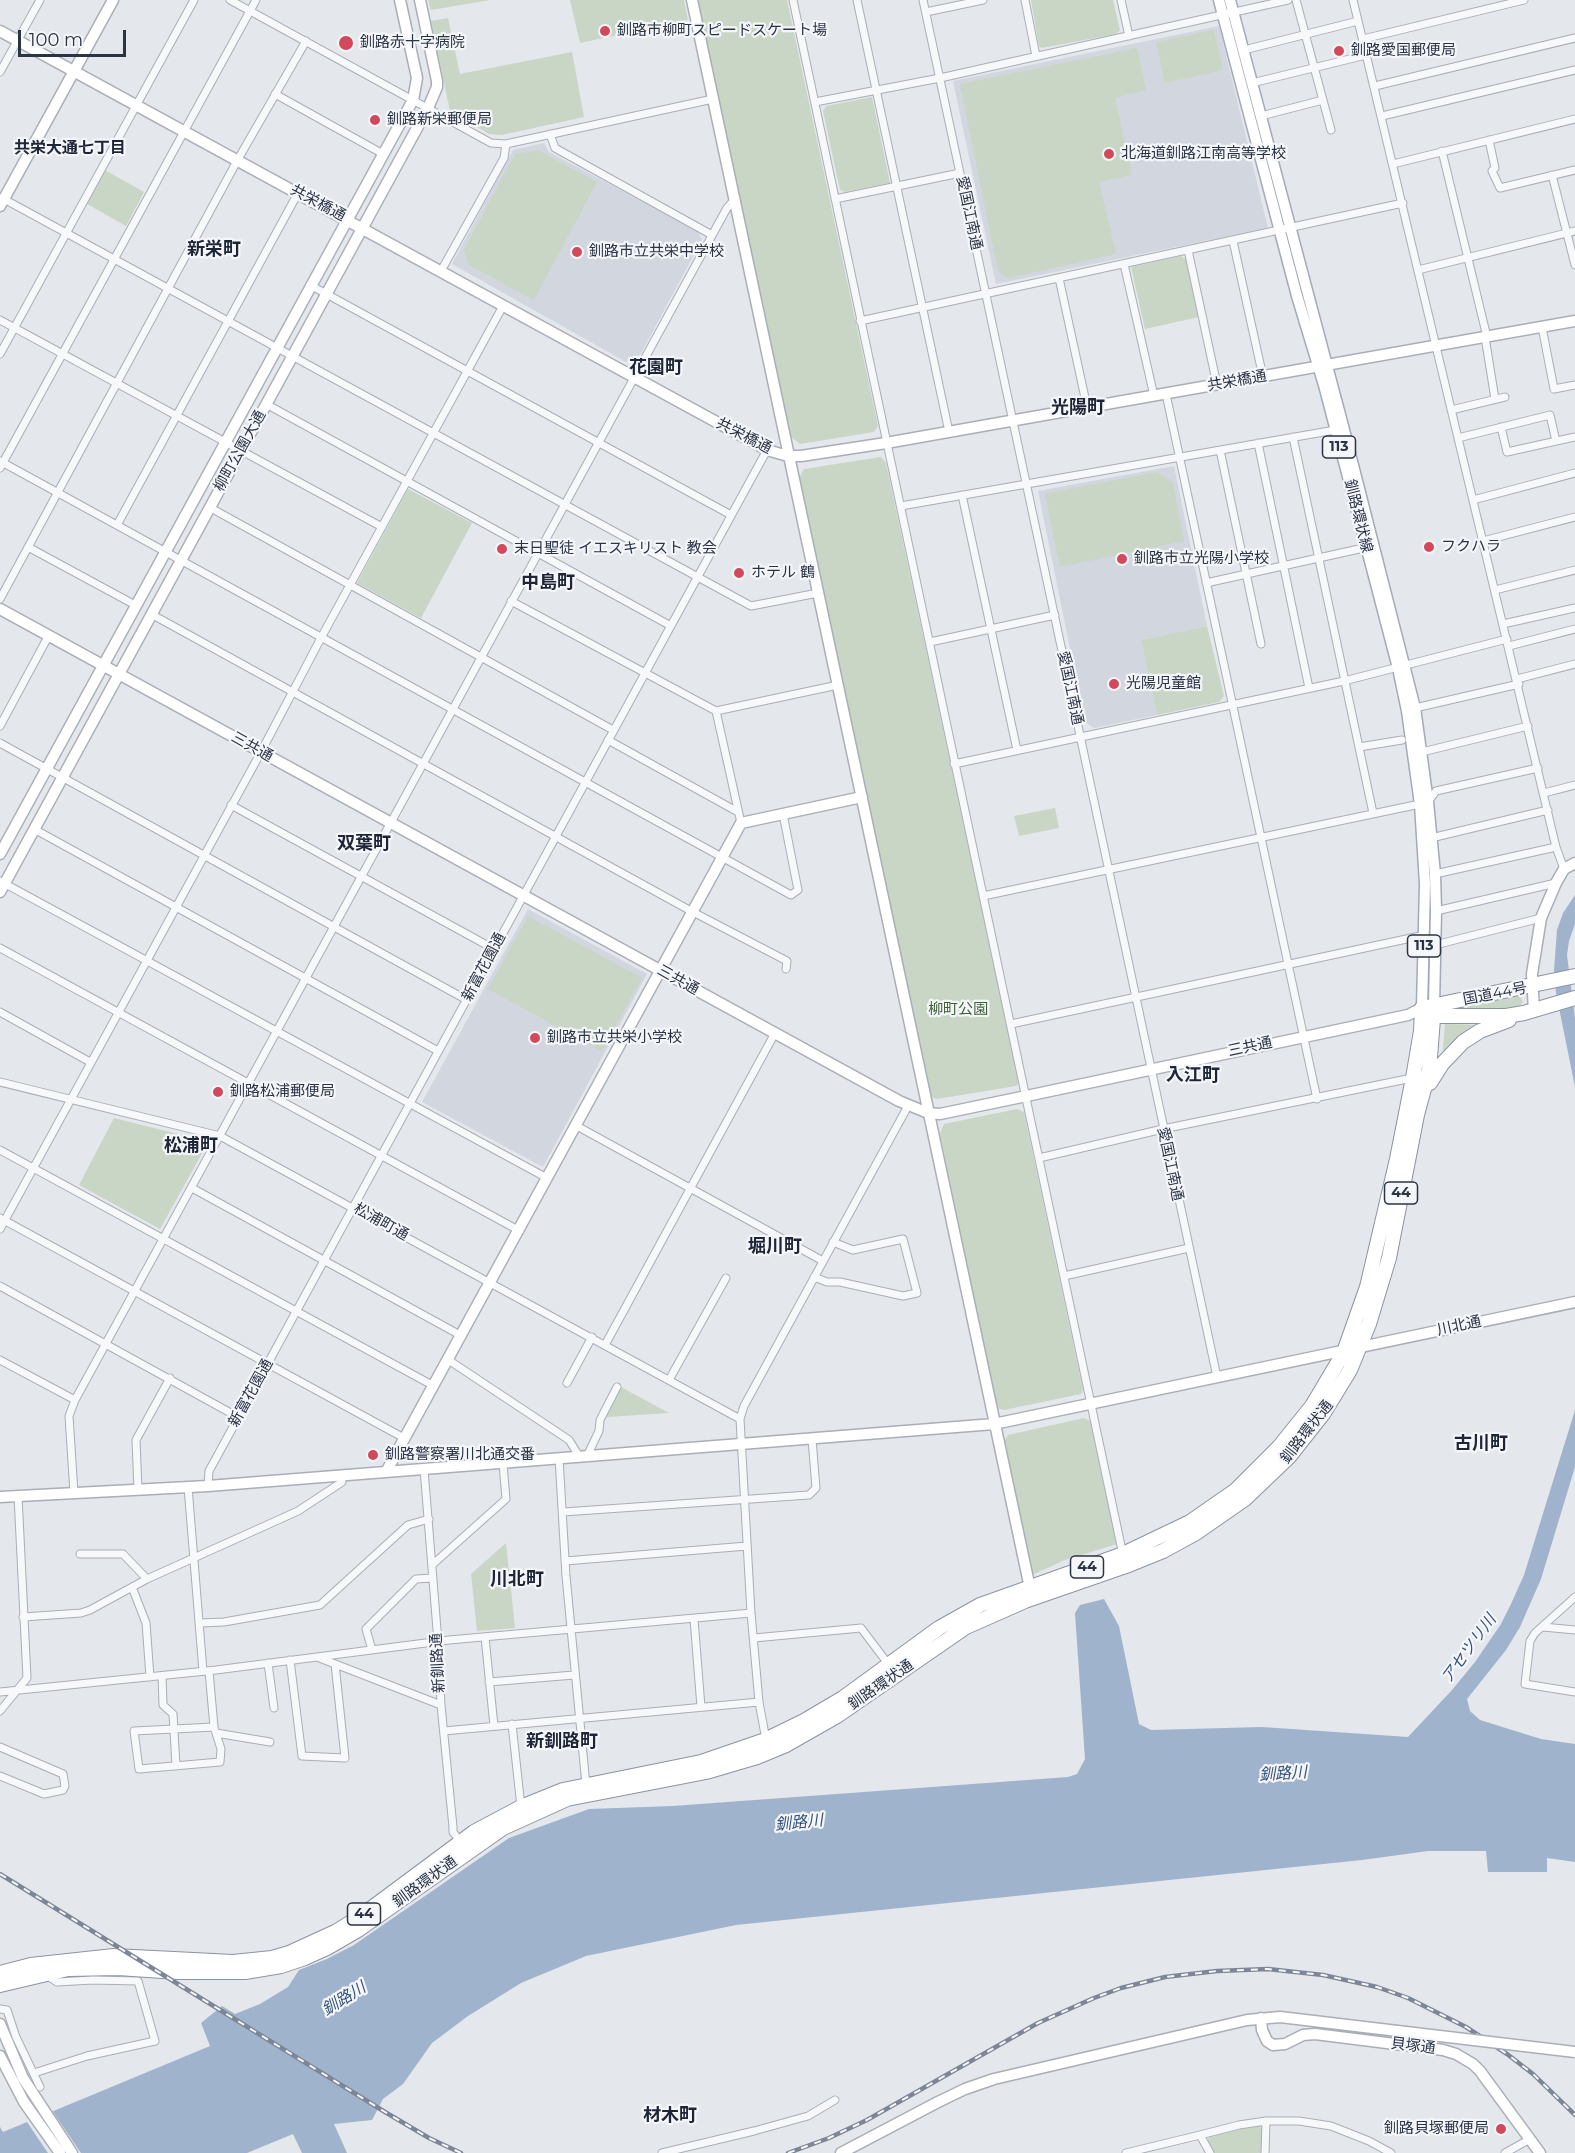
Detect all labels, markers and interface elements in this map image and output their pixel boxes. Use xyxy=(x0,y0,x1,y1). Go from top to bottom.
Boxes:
scale bar xyxy=(21,18,129,56)
place label: 釧路市柳町スピードスケート場 xyxy=(617,22,827,40)
marker: 釧路市柳町スピードスケート場 xyxy=(598,24,612,38)
text: 100 m xyxy=(29,29,83,51)
marker: 釧路赤十字病院 xyxy=(337,34,355,52)
place label: 釧路赤十字病院 xyxy=(360,34,465,52)
place label: 釧路愛国郵便局 xyxy=(1351,42,1456,60)
marker: 釧路愛国郵便局 xyxy=(1332,44,1346,58)
place label: 釧路新栄郵便局 xyxy=(387,111,492,129)
marker: 釧路新栄郵便局 xyxy=(368,113,382,127)
district label: 共栄大通七丁目 xyxy=(14,138,126,158)
place label: 北海道釧路江南高等学校 xyxy=(1121,145,1286,163)
marker: 北海道釧路江南高等学校 xyxy=(1102,147,1116,161)
street label: 愛国江南通 xyxy=(952,174,986,252)
street label: 共栄橋通 xyxy=(287,181,349,225)
district label: 新栄町 xyxy=(187,239,241,261)
place label: 釧路市立共栄中学校 xyxy=(589,243,724,261)
marker: 釧路市立共栄中学校 xyxy=(570,245,584,259)
district label: 花園町 xyxy=(629,357,683,379)
street label: 共栄橋通 xyxy=(1206,367,1268,395)
district label: 光陽町 xyxy=(1051,397,1105,419)
street label: 柳町公園大通 xyxy=(210,407,270,495)
street label: 共栄橋通 xyxy=(713,414,775,458)
road number: 113 xyxy=(1322,436,1356,458)
street label: 釧路環状線 xyxy=(1340,477,1376,555)
place label: フクハラ xyxy=(1441,538,1501,556)
place label: 末日聖徒 イエスキリスト 教会 xyxy=(514,540,717,558)
marker: フクハラ xyxy=(1422,540,1436,554)
marker: 末日聖徒 イエスキリスト 教会 xyxy=(495,542,509,556)
place label: 釧路市立光陽小学校 xyxy=(1134,550,1269,568)
marker: 釧路市立光陽小学校 xyxy=(1115,552,1129,566)
place label: ホテル 鶴 xyxy=(751,564,815,582)
marker: ホテル 鶴 xyxy=(732,566,746,580)
district label: 中島町 xyxy=(521,572,575,594)
street label: 愛国江南通 xyxy=(1053,649,1087,727)
place label: 光陽児童館 xyxy=(1126,675,1201,693)
marker: 光陽児童館 xyxy=(1107,677,1121,691)
street label: 三共通 xyxy=(228,728,276,766)
district label: 双葉町 xyxy=(337,833,391,855)
street label: 新富花園通 xyxy=(458,930,510,1004)
road number: 113 xyxy=(1408,935,1440,957)
street label: 三共通 xyxy=(654,961,702,999)
street label: 国道44号 xyxy=(1461,979,1529,1009)
park label: 柳町公園 xyxy=(928,1001,988,1019)
place label: 釧路市立共栄小学校 xyxy=(547,1029,682,1047)
marker: 釧路市立共栄小学校 xyxy=(528,1031,542,1045)
street label: 三共通 xyxy=(1226,1034,1274,1060)
district label: 入江町 xyxy=(1166,1065,1220,1087)
place label: 釧路松浦郵便局 xyxy=(230,1083,335,1101)
marker: 釧路松浦郵便局 xyxy=(211,1085,225,1099)
street label: 愛国江南通 xyxy=(1153,1125,1187,1203)
district label: 松浦町 xyxy=(164,1135,218,1157)
road number: 44 xyxy=(1384,1182,1418,1204)
street label: 松浦町通 xyxy=(350,1200,412,1244)
district label: 堀川町 xyxy=(748,1236,802,1258)
street label: 川北通 xyxy=(1435,1313,1483,1339)
street label: 新富花園通 xyxy=(225,1356,277,1430)
street label: 釧路環状通 xyxy=(1277,1397,1337,1467)
district label: 古川町 xyxy=(1454,1433,1508,1455)
place label: 釧路警察署川北通交番 xyxy=(385,1446,535,1464)
marker: 釧路警察署川北通交番 xyxy=(366,1448,380,1462)
road number: 44 xyxy=(1070,1556,1104,1578)
district label: 川北町 xyxy=(490,1569,544,1591)
water label: アセツリ川 xyxy=(1438,1611,1500,1687)
street label: 新釧路通 xyxy=(427,1633,449,1693)
street label: 釧路環状通 xyxy=(845,1656,917,1714)
district label: 新釧路町 xyxy=(526,1731,598,1753)
water label: 釧路川 xyxy=(1258,1763,1308,1785)
water label: 釧路川 xyxy=(774,1811,824,1835)
street label: 釧路環状通 xyxy=(389,1853,461,1911)
road number: 44 xyxy=(348,1903,380,1925)
water label: 釧路川 xyxy=(319,1978,369,2020)
street label: 貝塚通 xyxy=(1390,2034,1436,2058)
district label: 材木町 xyxy=(643,2105,697,2127)
place label: 釧路貝塚郵便局 xyxy=(1384,2120,1489,2138)
marker: 釧路貝塚郵便局 xyxy=(1494,2122,1508,2136)

